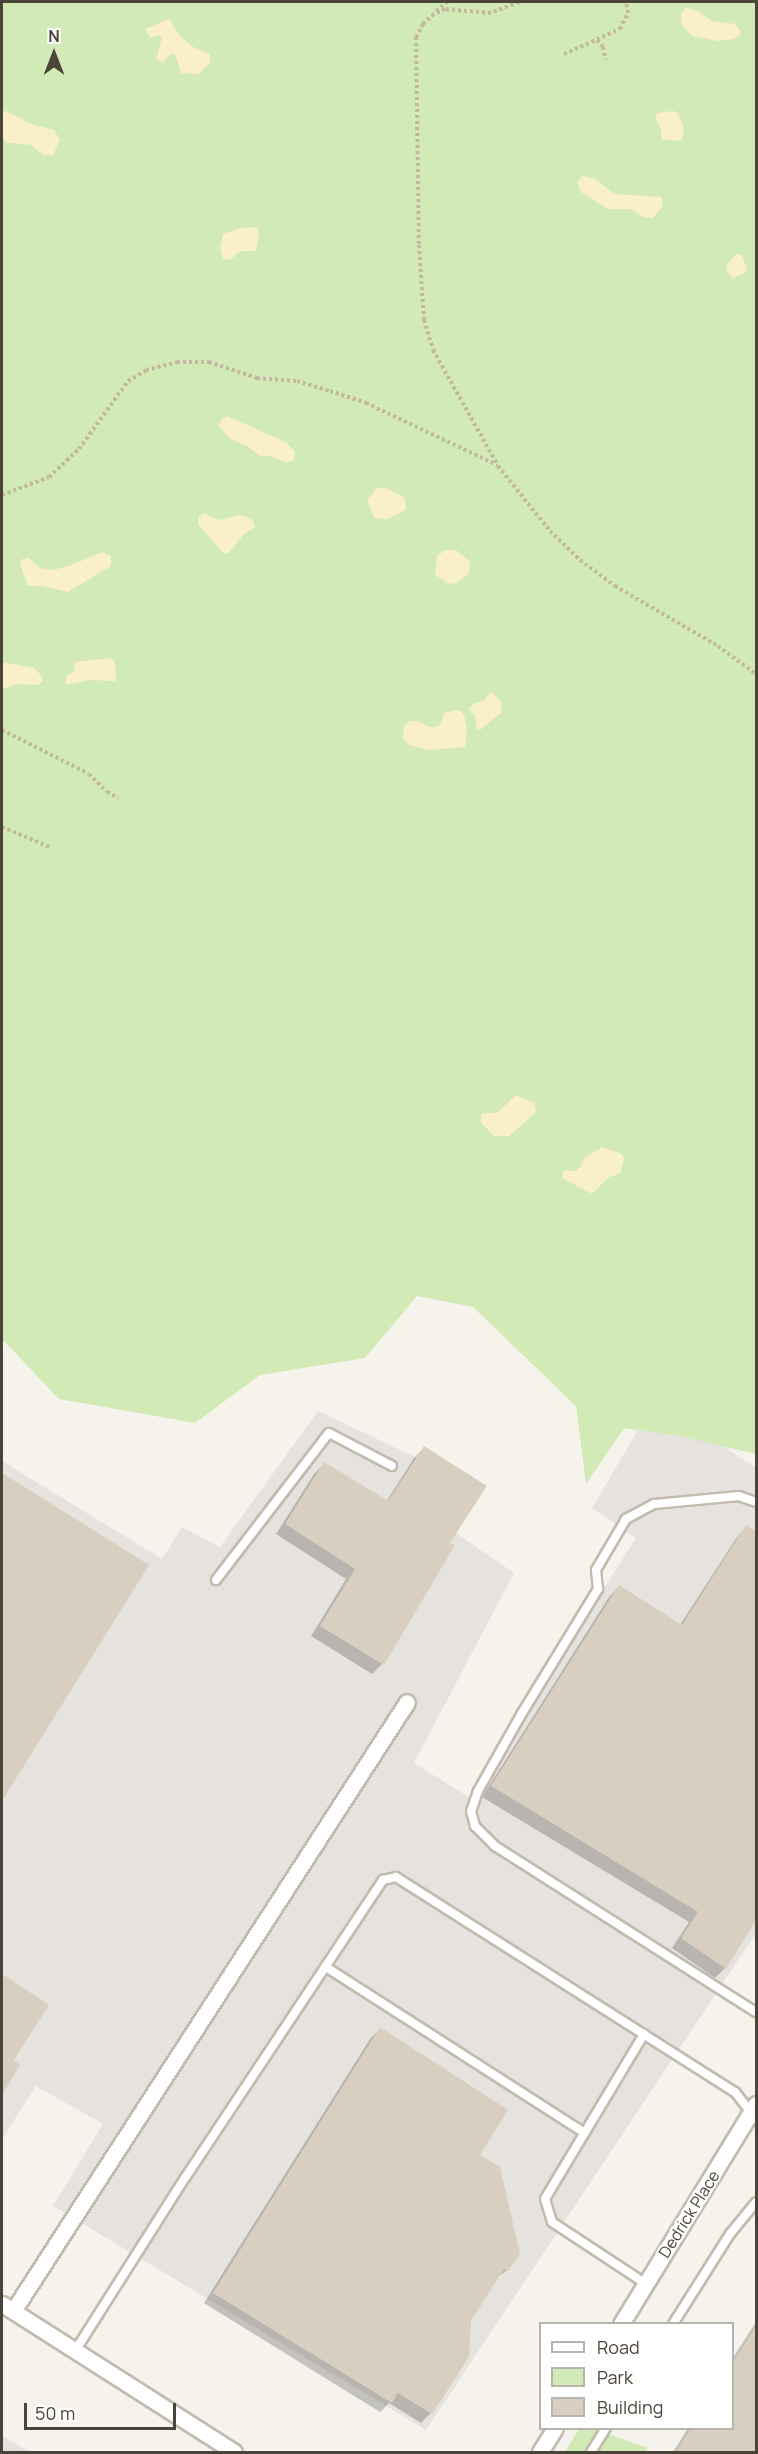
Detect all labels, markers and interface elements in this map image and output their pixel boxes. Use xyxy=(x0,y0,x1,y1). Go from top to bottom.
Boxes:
north arrow xyxy=(24,24,84,84)
text: N xyxy=(48,25,60,47)
street label: Dedrick Place xyxy=(655,2167,723,2261)
legend xyxy=(539,2322,734,2430)
text: Road xyxy=(597,2335,640,2359)
text: Park xyxy=(597,2365,633,2389)
scale bar xyxy=(27,2391,178,2429)
text: Building xyxy=(597,2395,663,2419)
text: 50 m xyxy=(35,2401,75,2425)

